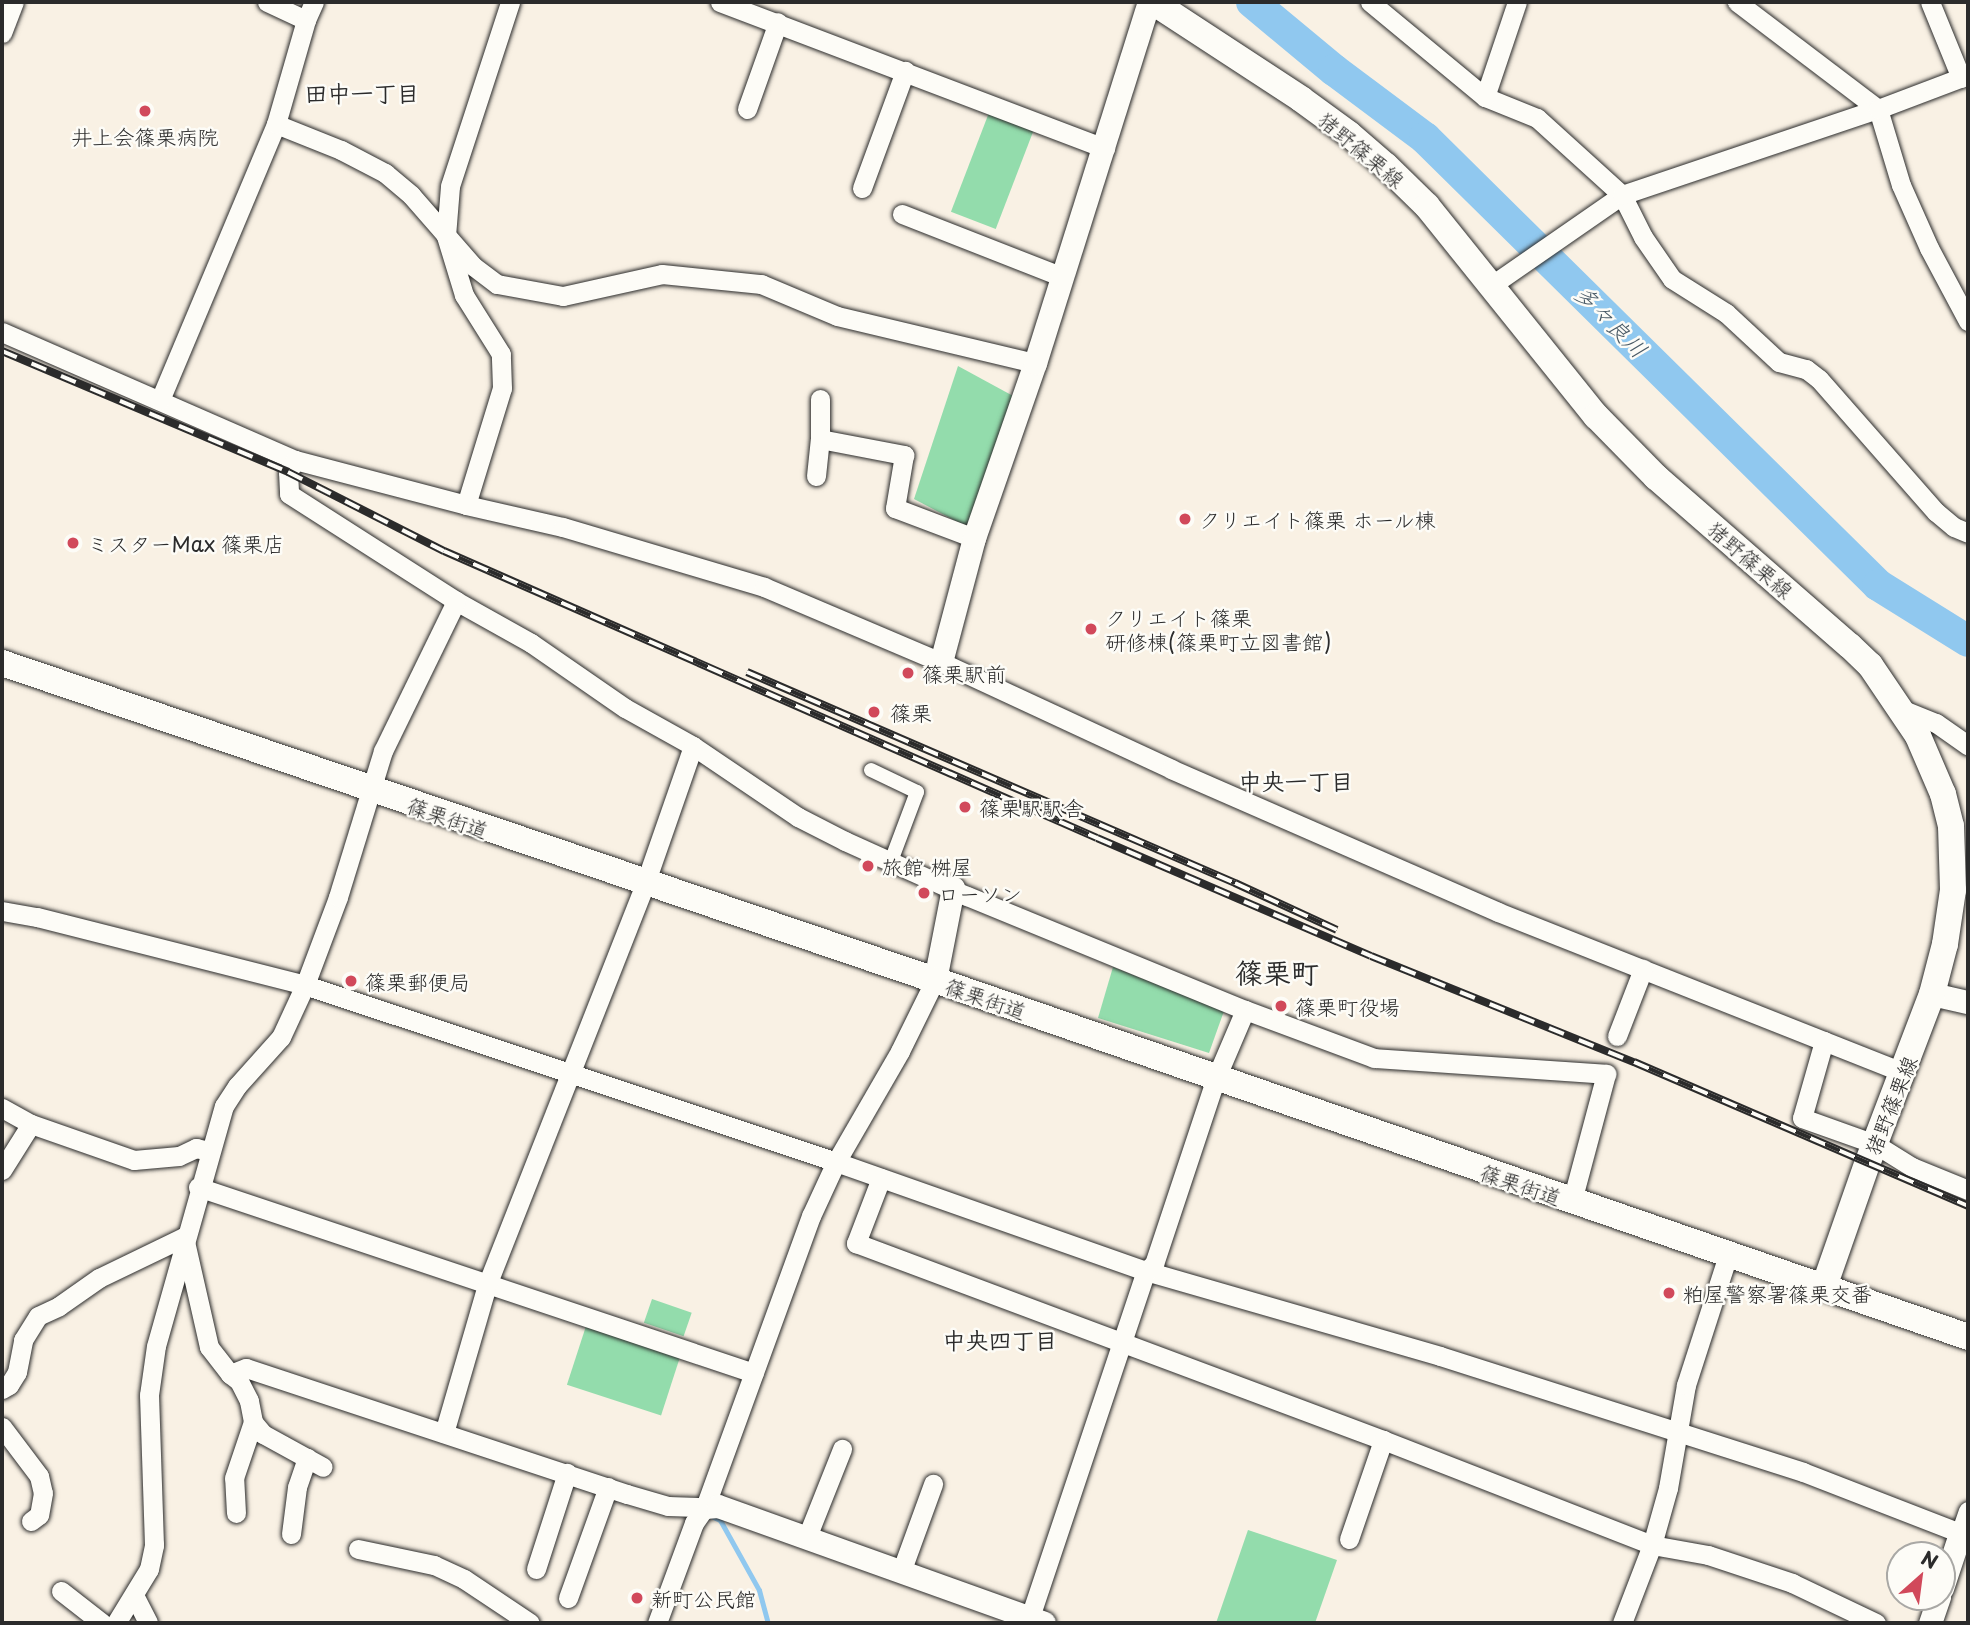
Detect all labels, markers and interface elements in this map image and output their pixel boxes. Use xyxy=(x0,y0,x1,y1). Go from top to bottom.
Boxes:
district label: 田中一丁目 xyxy=(305,79,419,107)
marker: 井上会篠栗病院 xyxy=(135,101,155,121)
street label: 猪野篠栗線 xyxy=(1314,106,1410,192)
place label: 井上会篠栗病院 xyxy=(72,123,218,149)
water label: 多々良川 xyxy=(1569,279,1653,363)
place label: クリエイト篠栗 ホール棟 xyxy=(1199,506,1437,532)
marker: クリエイト篠栗 ホール棟 xyxy=(1177,511,1193,527)
street label: 猪野篠栗線 xyxy=(1703,515,1799,603)
place label: ミスターMax 篠栗店 xyxy=(87,530,285,556)
marker: ミスターMax 篠栗店 xyxy=(65,535,81,551)
place label: クリエイト篠栗 研修棟(篠栗町立図書館) xyxy=(1105,604,1332,654)
marker: クリエイト篠栗 研修棟(篠栗町立図書館) xyxy=(1083,621,1099,637)
place label: 篠栗駅前 xyxy=(922,660,1006,686)
marker: 篠栗駅前 xyxy=(900,665,916,681)
place label: 篠栗 xyxy=(890,699,932,725)
marker: 篠栗 xyxy=(864,702,884,722)
district label: 中央一丁目 xyxy=(1239,767,1353,795)
street label: 篠栗街道 xyxy=(404,791,492,843)
place label: 篠栗駅駅舎 xyxy=(979,794,1084,820)
marker: 篠栗駅駅舎 xyxy=(957,799,973,815)
place label: 旅館 桝屋 xyxy=(882,853,973,879)
marker: 旅館 桝屋 xyxy=(860,858,876,874)
place label: ローソン xyxy=(938,880,1022,906)
marker: ローソン xyxy=(916,885,932,901)
district label: 篠栗町 xyxy=(1235,955,1319,989)
place label: 篠栗郵便局 xyxy=(365,968,470,994)
street label: 篠栗街道 xyxy=(942,972,1030,1024)
marker: 篠栗郵便局 xyxy=(343,973,359,989)
place label: 篠栗町役場 xyxy=(1295,993,1400,1019)
marker: 篠栗町役場 xyxy=(1273,998,1289,1014)
street label: 猪野篠栗線 xyxy=(1859,1052,1921,1158)
street label: 篠栗街道 xyxy=(1477,1158,1565,1210)
place label: 粕屋警察署篠栗交番 xyxy=(1683,1280,1872,1306)
marker: 粕屋警察署篠栗交番 xyxy=(1661,1285,1677,1301)
district label: 中央四丁目 xyxy=(943,1326,1057,1354)
north arrow xyxy=(1886,1541,1956,1611)
text: N xyxy=(1917,1543,1943,1575)
place label: 新町公民館 xyxy=(651,1585,756,1611)
marker: 新町公民館 xyxy=(629,1590,645,1606)

